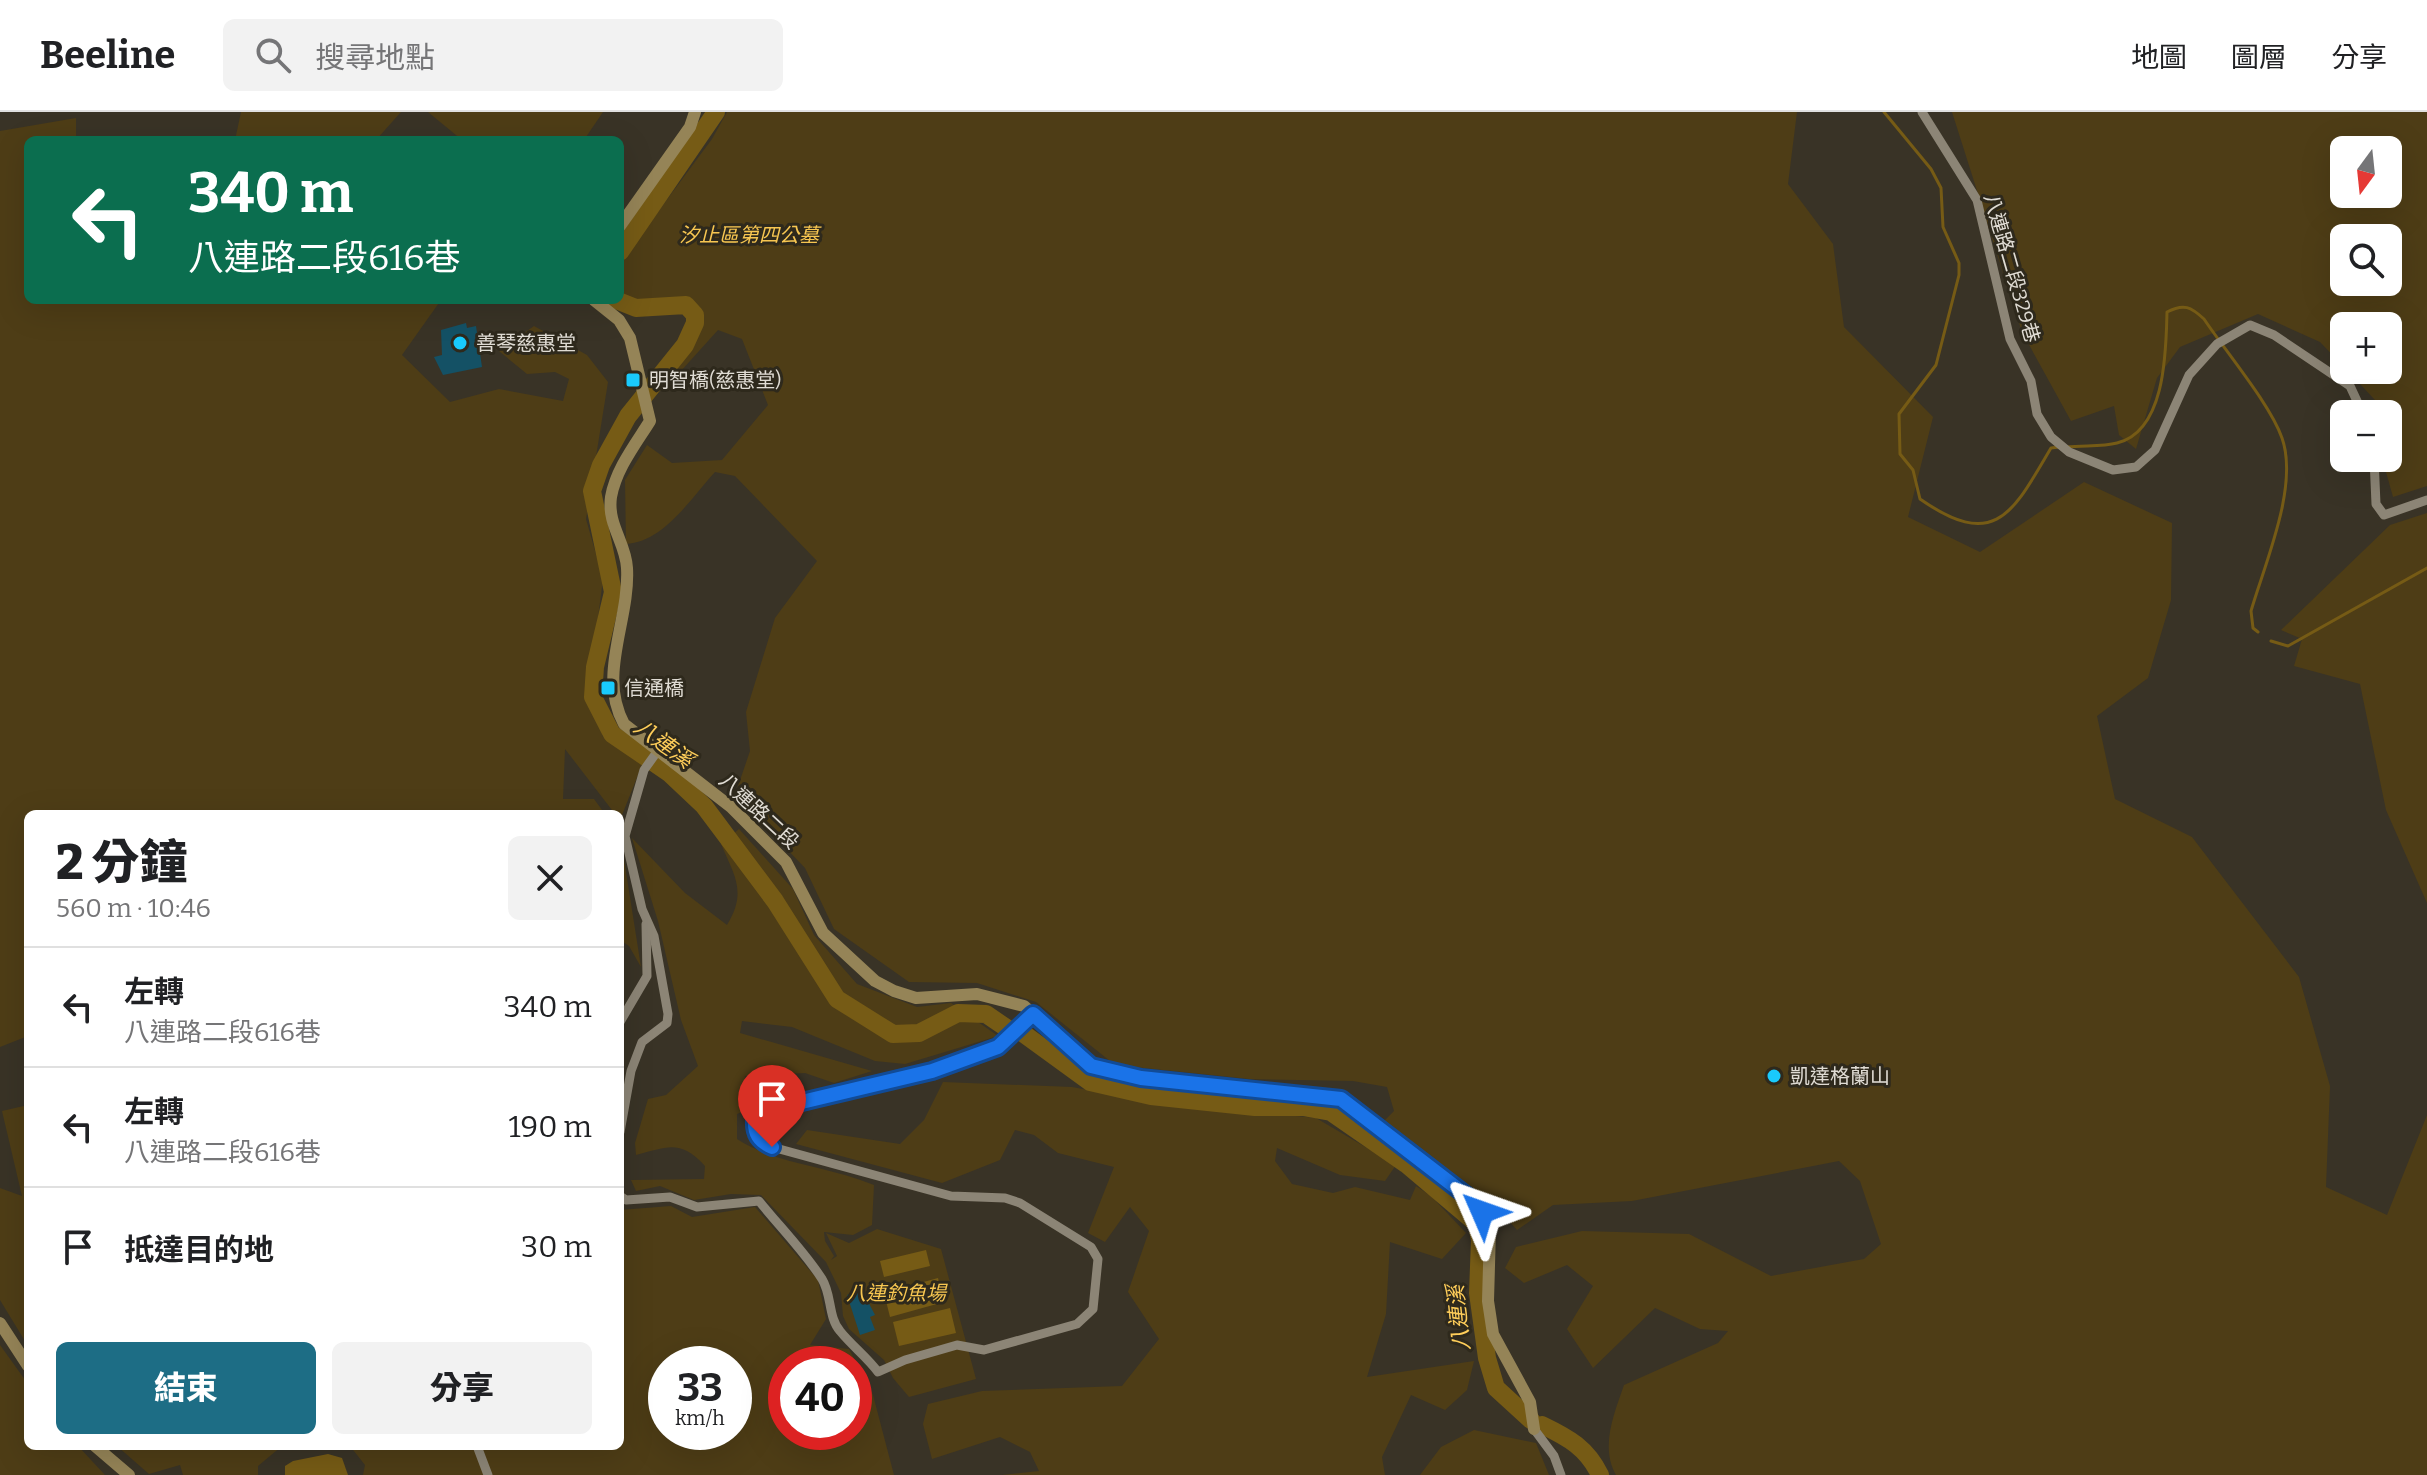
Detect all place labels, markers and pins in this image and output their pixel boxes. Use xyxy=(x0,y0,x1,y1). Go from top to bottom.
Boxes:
place label: 善琴慈惠堂 xyxy=(476,331,576,355)
marker: 善琴慈惠堂 xyxy=(451,334,469,352)
place label: 明智橋(慈惠堂) xyxy=(649,368,781,392)
marker: 明智橋(慈惠堂) xyxy=(624,371,642,389)
place label: 信通橋 xyxy=(624,676,684,700)
marker: 信通橋 xyxy=(599,679,617,697)
place label: 凱達格蘭山 xyxy=(1790,1064,1890,1088)
pin xyxy=(738,1065,806,1147)
marker: 凱達格蘭山 xyxy=(1765,1067,1783,1085)

